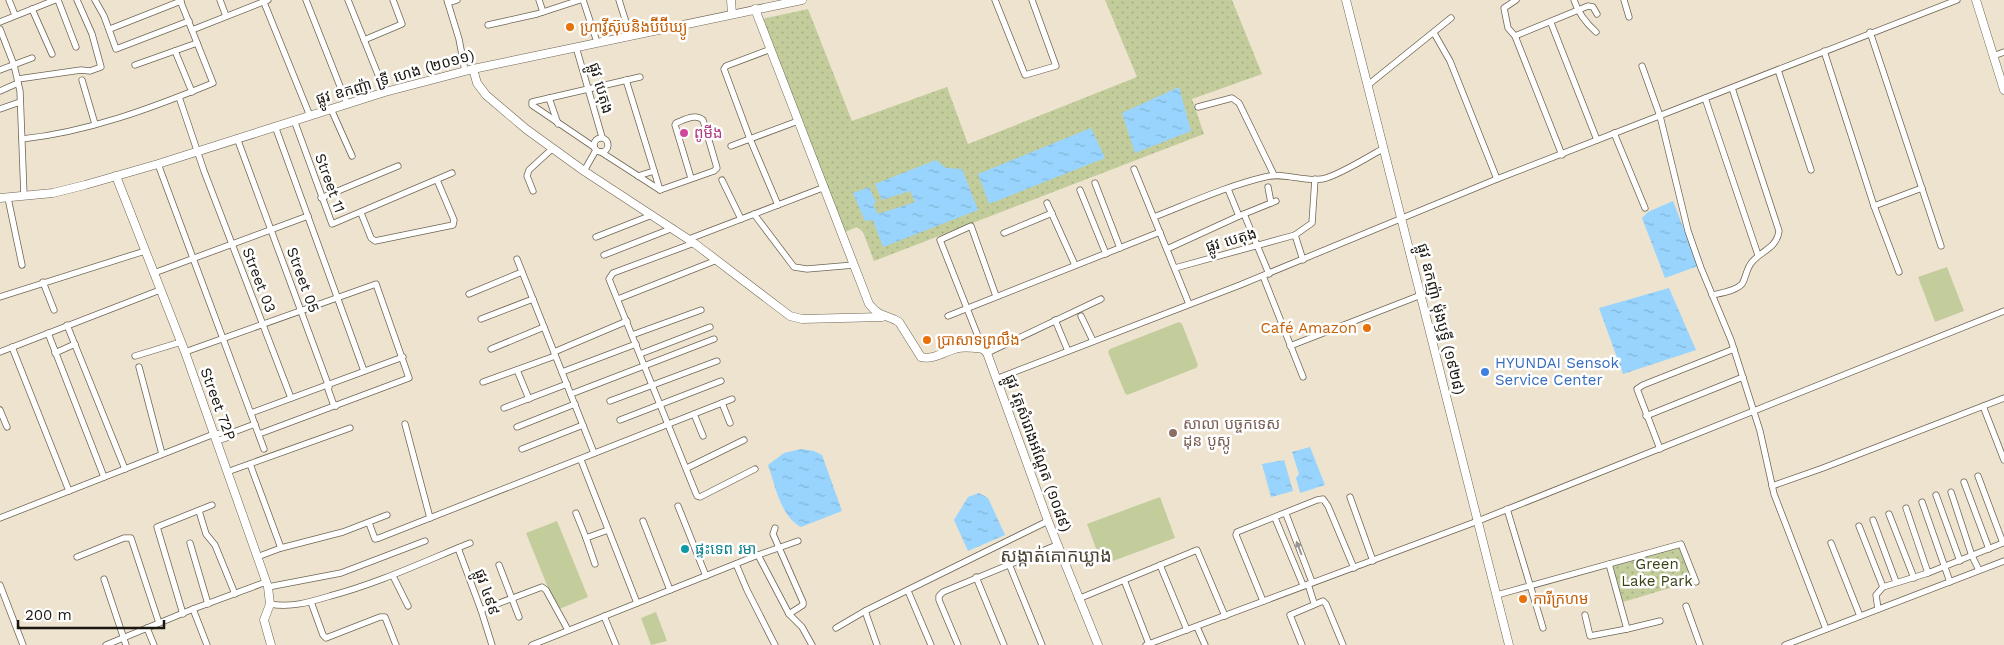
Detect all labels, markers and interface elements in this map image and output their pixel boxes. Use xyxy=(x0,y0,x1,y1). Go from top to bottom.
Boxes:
place label: ហ្រាវ្វីស៊ុបនិងប៊ីប៊ីឃ្យូ xyxy=(580,16,687,40)
marker: ហ្រាវ្វីស៊ុបនិងប៊ីប៊ីឃ្យូ xyxy=(564,21,576,33)
street label: ផ្លូវ ឧកញ៉ា ទ្រី ហេង (២០១១) xyxy=(314,46,478,113)
street label: ផ្លូវ បេតុង xyxy=(581,60,617,117)
place label: ពូមីង xyxy=(694,124,723,142)
marker: ពូមីង xyxy=(678,127,690,139)
street label: Street 11 xyxy=(311,151,349,215)
street label: ផ្លូវ បេតុង xyxy=(1203,224,1260,260)
street label: ផ្លូវ ឧកញ៉ា ម៉ុងឫទ្ធី (១៩២៨) xyxy=(1409,241,1469,398)
street label: Street 03 xyxy=(238,245,280,315)
street label: Street 05 xyxy=(283,245,323,315)
place label: Café Amazon xyxy=(1261,319,1357,337)
marker: Café Amazon xyxy=(1361,322,1373,334)
place label: ប្រាសាទព្រលឹង xyxy=(937,331,1020,349)
marker: ប្រាសាទព្រលឹង xyxy=(921,334,933,346)
place label: HYUNDAI Sensok Service Center xyxy=(1495,354,1620,389)
street label: Street 72P xyxy=(197,365,239,443)
marker: HYUNDAI Sensok Service Center xyxy=(1479,366,1491,378)
street label: ផ្លូវ វត្តសំរោងអណ្ដែត (១០៨៩) xyxy=(997,372,1075,536)
place label: សាលា បច្ចកទេស ដុន បូស្កូ xyxy=(1183,415,1280,454)
marker: សាលា បច្ចកទេស ដុន បូស្កូ xyxy=(1167,427,1179,439)
place label: ផ្ទះទេព រមា xyxy=(695,540,756,558)
one-way arrow xyxy=(1295,540,1303,555)
marker: ផ្ទះទេព រមា xyxy=(679,543,691,555)
district label: សង្កាត់គោកឃ្លាង xyxy=(1000,545,1112,567)
park label: Green Lake Park xyxy=(1621,555,1693,590)
street label: ផ្លូវ ៤៩៩ xyxy=(466,566,503,619)
place label: ការីក្រហម xyxy=(1533,590,1588,608)
marker: ការីក្រហម xyxy=(1517,593,1529,605)
scale bar xyxy=(18,598,164,630)
text: 200 m xyxy=(25,606,72,624)

